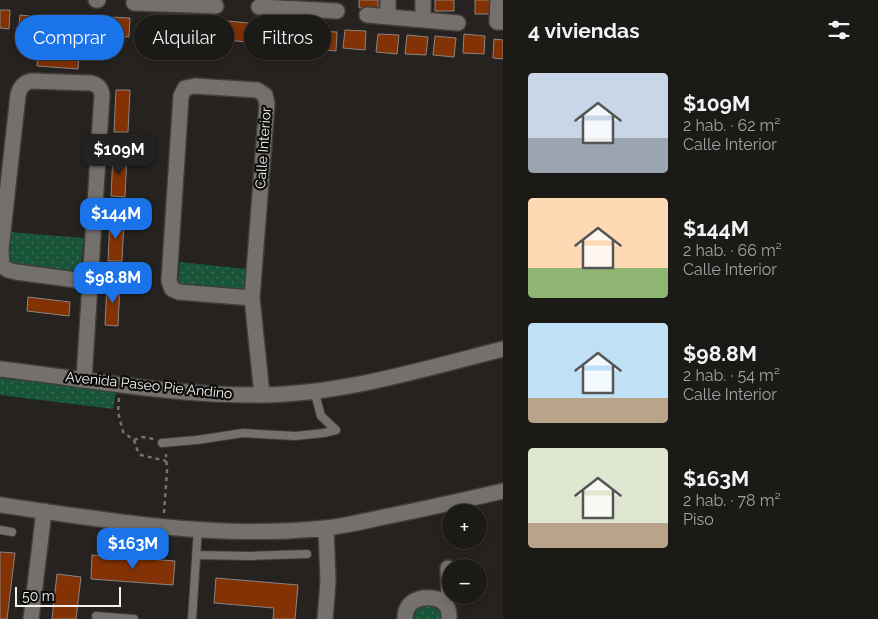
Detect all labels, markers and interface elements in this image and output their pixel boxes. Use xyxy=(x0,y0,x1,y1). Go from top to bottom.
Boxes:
chip: Comprar xyxy=(15,15,124,60)
chip: Alquilar xyxy=(134,15,234,60)
chip: Filtros xyxy=(244,15,331,60)
icon: filters xyxy=(825,16,853,44)
text: 4 viviendas xyxy=(528,18,640,43)
text: $109M xyxy=(683,91,750,116)
icon: home xyxy=(568,93,628,153)
street label: Calle Interior xyxy=(252,106,274,190)
text: 2 hab. · 62 m² xyxy=(683,116,781,135)
pin: $109M xyxy=(84,134,154,176)
text: Calle Interior xyxy=(683,135,777,154)
text: $109M xyxy=(93,140,145,159)
pin: $144M xyxy=(81,198,151,240)
text: $144M xyxy=(91,204,141,223)
text: $144M xyxy=(683,216,749,241)
icon: home xyxy=(568,218,628,278)
text: 2 hab. · 66 m² xyxy=(683,241,782,260)
text: Calle Interior xyxy=(683,260,777,279)
pin: $98.8M xyxy=(72,262,154,304)
text: $98.8M xyxy=(85,268,141,287)
text: $98.8M xyxy=(683,341,757,366)
icon: home xyxy=(568,343,628,403)
text: 2 hab. · 54 m² xyxy=(683,366,780,385)
street label: Avenida Paseo Pie Andino xyxy=(65,368,233,402)
text: Calle Interior xyxy=(683,385,777,404)
text: $163M xyxy=(683,466,749,491)
icon: home xyxy=(568,468,628,528)
text: 2 hab. · 78 m² xyxy=(683,491,781,510)
map controls xyxy=(442,504,487,604)
button: + xyxy=(442,504,487,549)
text: Piso xyxy=(683,510,714,529)
pin: $163M xyxy=(98,528,168,570)
text: $163M xyxy=(108,534,158,553)
button: − xyxy=(442,559,487,604)
scale bar xyxy=(15,584,121,607)
text: 50 m xyxy=(22,588,55,604)

